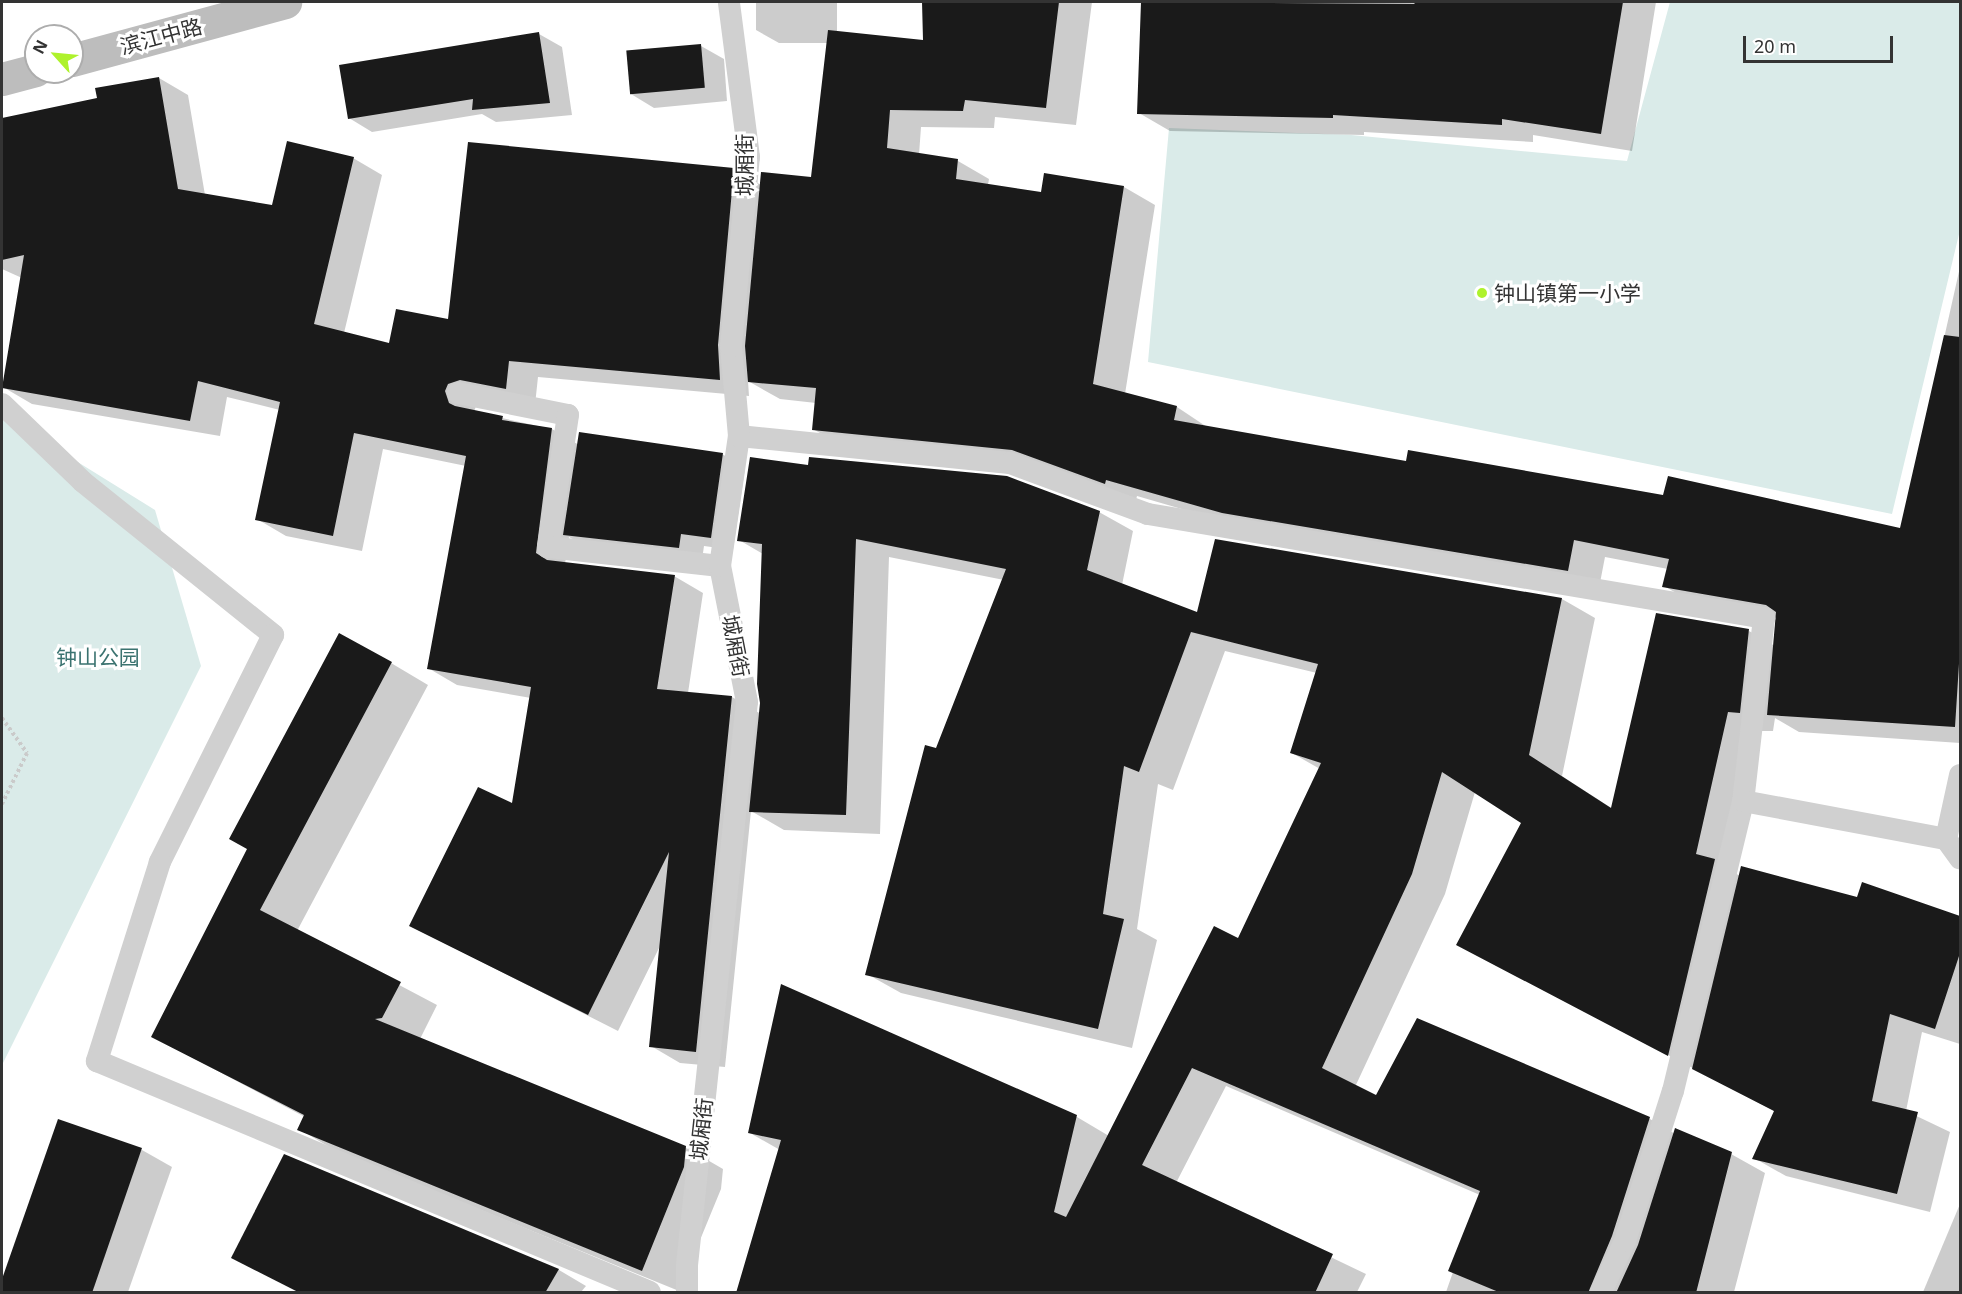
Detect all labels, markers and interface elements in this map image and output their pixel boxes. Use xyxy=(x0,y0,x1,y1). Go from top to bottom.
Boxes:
street label: 滨江中路 xyxy=(117,13,205,59)
north arrow xyxy=(24,24,84,84)
scale bar xyxy=(1746,24,1896,62)
text: 20 m xyxy=(1754,34,1796,58)
text: N xyxy=(27,36,52,58)
street label: 城厢街 xyxy=(731,134,757,196)
place label: 钟山镇第一小学 xyxy=(1494,280,1641,306)
marker: 钟山镇第一小学 xyxy=(1475,286,1489,300)
street label: 城厢街 xyxy=(718,613,754,679)
park label: 钟山公园 xyxy=(56,644,140,670)
street label: 城厢街 xyxy=(685,1096,717,1162)

